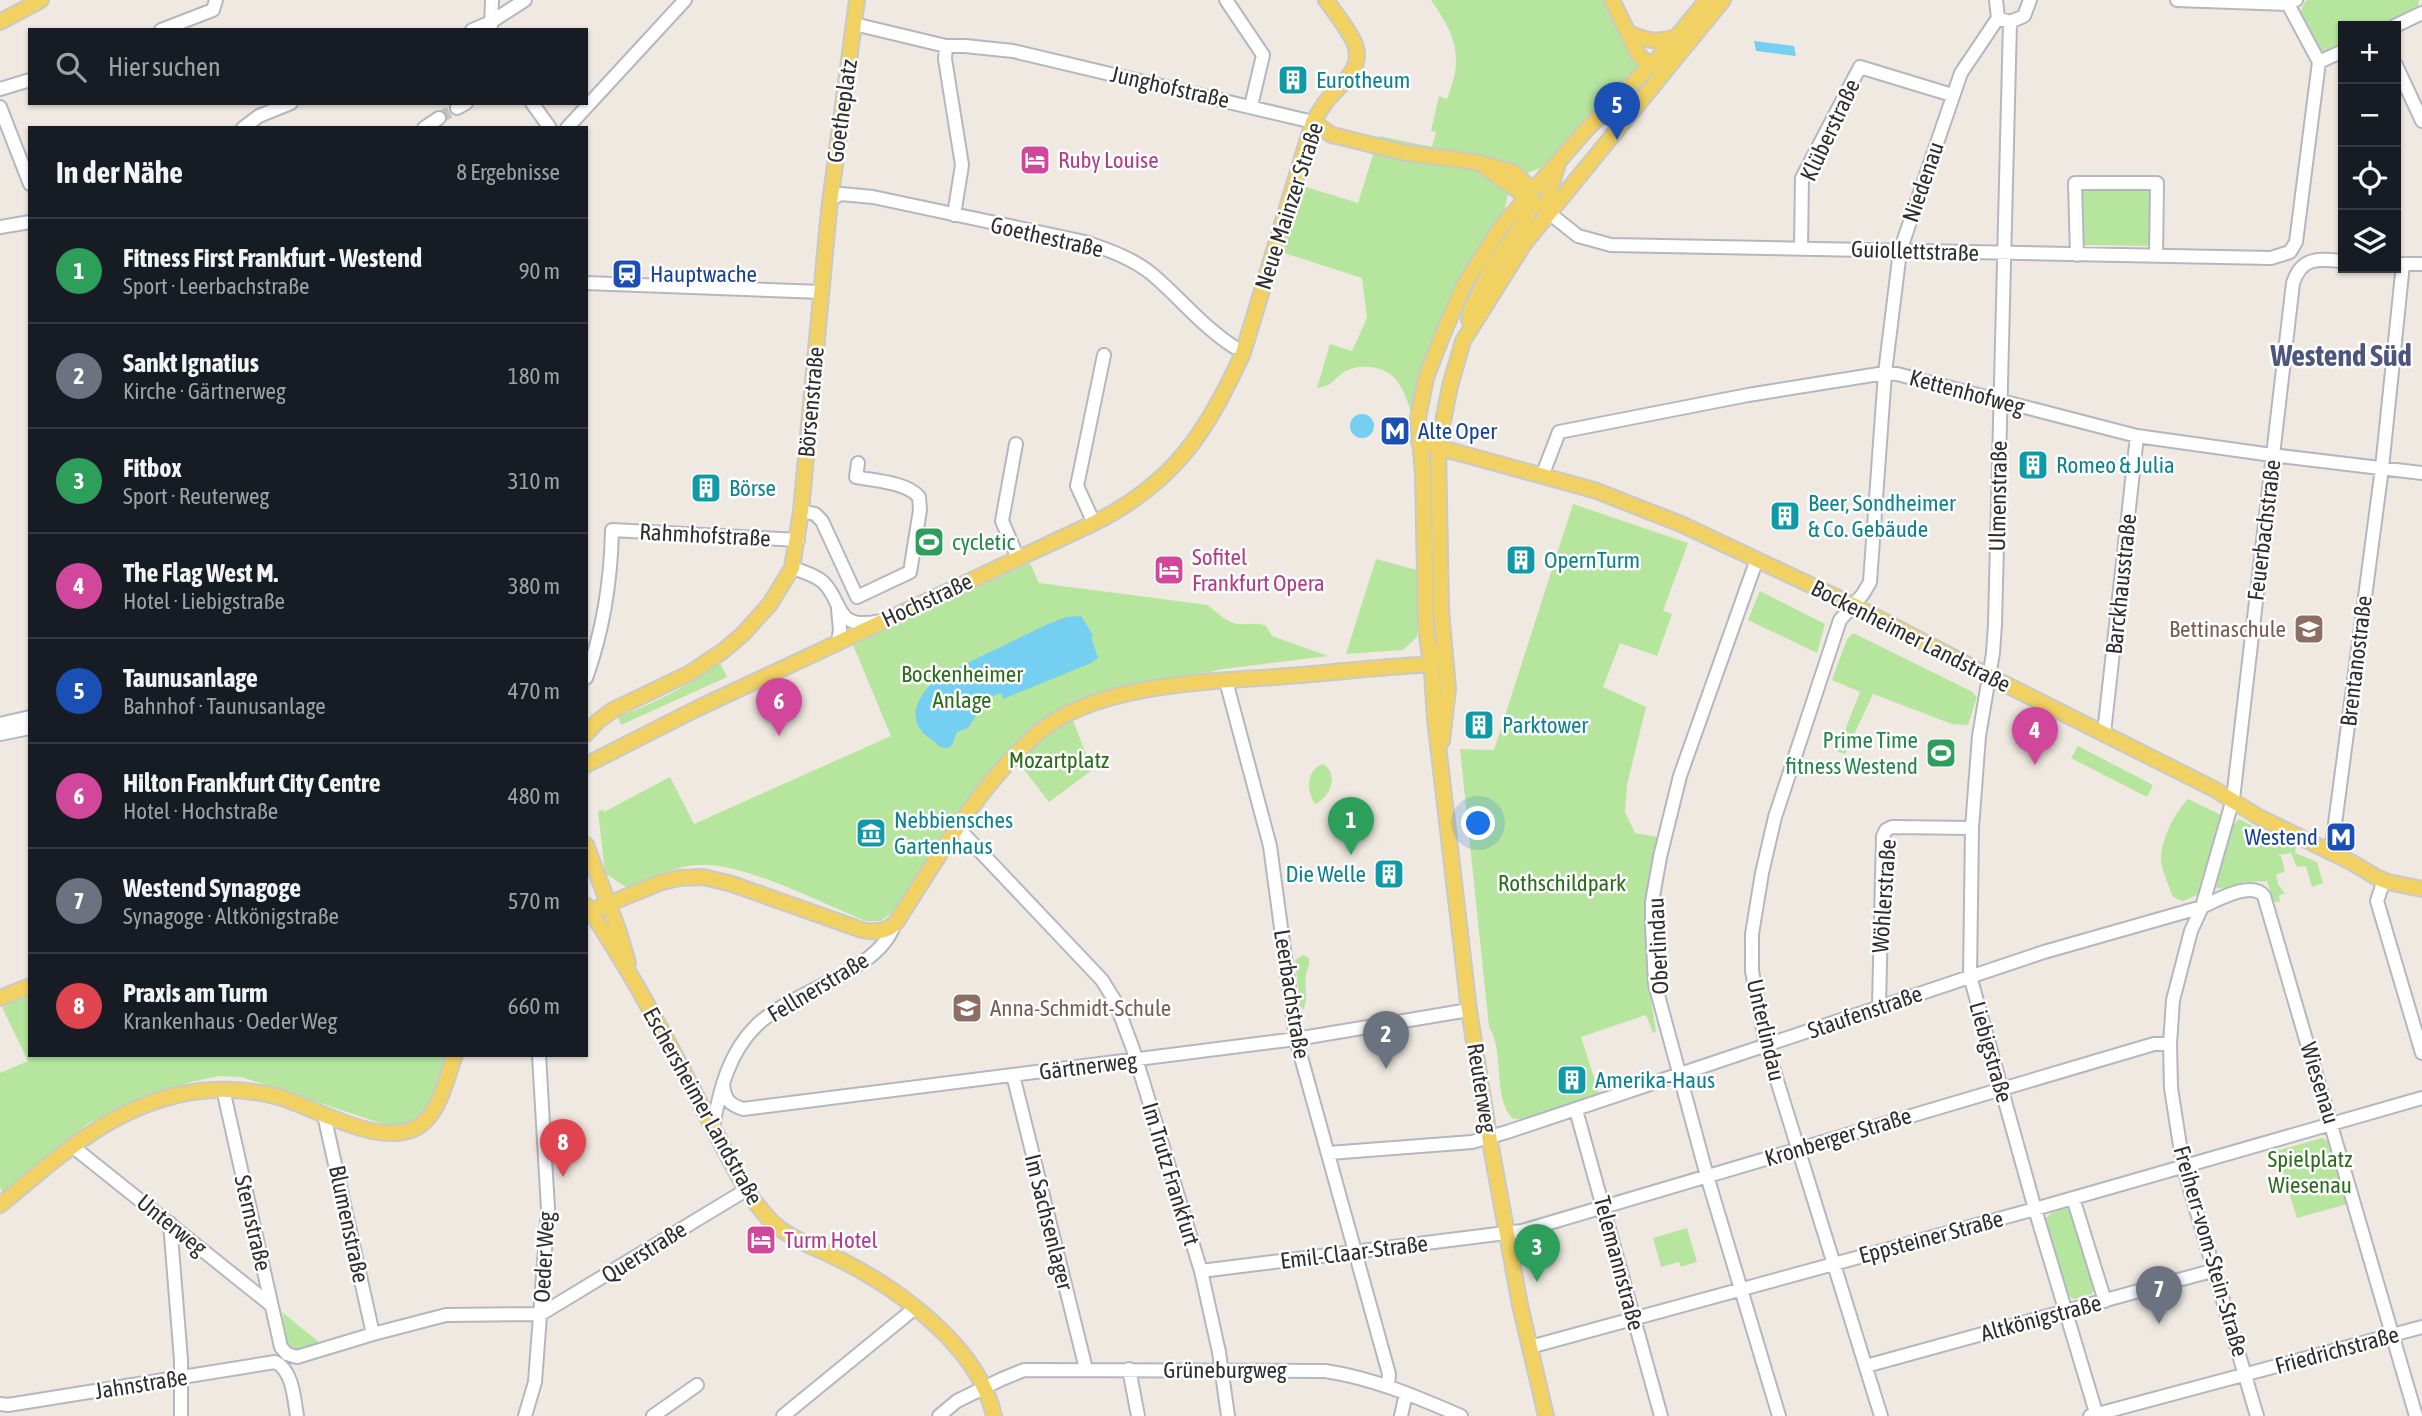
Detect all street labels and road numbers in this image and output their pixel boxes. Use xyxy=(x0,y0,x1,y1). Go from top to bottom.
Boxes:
street label: Goetheplatz xyxy=(822,58,862,164)
street label: Junghofstraße xyxy=(1108,61,1232,113)
street label: Klüberstraße xyxy=(1795,75,1865,185)
street label: Neue Mainzer Straße xyxy=(1250,119,1328,293)
street label: Niedenau xyxy=(1897,138,1949,226)
street label: Goethestraße xyxy=(988,211,1106,263)
street label: Guiollettstraße xyxy=(1851,236,1979,266)
street label: Börsenstraße xyxy=(793,345,829,459)
street label: Kettenhofweg xyxy=(1907,364,2027,420)
street label: Ulmenstraße xyxy=(1984,440,2012,552)
street label: Feuerbachstraße xyxy=(2242,458,2286,602)
street label: Barckhausstraße xyxy=(2101,512,2141,656)
street label: Rahmhofstraße xyxy=(639,519,771,551)
street label: Hochstraße xyxy=(878,568,976,632)
street label: Bockenheimer Landstraße xyxy=(1807,574,2015,698)
street label: Brentanostraße xyxy=(2335,594,2377,728)
street label: Wöhlerstraße xyxy=(1867,838,1901,954)
street label: Oberlindau xyxy=(1642,897,1674,995)
street label: Leerbachstraße xyxy=(1269,927,1315,1061)
street label: Fellnerstraße xyxy=(763,947,873,1027)
street label: Unterlindau xyxy=(1742,977,1790,1083)
street label: Staufenstraße xyxy=(1804,980,1926,1044)
street label: Liebigstraße xyxy=(1964,999,2018,1105)
street label: Eschersheimer Landstraße xyxy=(638,1003,768,1209)
street label: Wiesenau xyxy=(2295,1039,2345,1127)
street label: Reuterweg xyxy=(1462,1041,1502,1135)
street label: Gärtnerweg xyxy=(1038,1047,1138,1085)
street label: Im Trutz Frankfurt xyxy=(1137,1099,1205,1249)
street label: Kronberger Straße xyxy=(1762,1102,1914,1172)
street label: Freiherr-vom-Stein-Straße xyxy=(2168,1143,2254,1359)
street label: Im Sachsenlager xyxy=(1020,1152,1079,1294)
street label: Blumenstraße xyxy=(324,1163,374,1285)
street label: Sternstraße xyxy=(229,1173,277,1273)
street label: Unterweg xyxy=(132,1189,212,1261)
street label: Telemannstraße xyxy=(1589,1193,1649,1333)
street label: Eppsteiner Straße xyxy=(1856,1205,2006,1269)
street label: Oeder Weg xyxy=(529,1211,559,1303)
street label: Querstraße xyxy=(597,1216,691,1288)
street label: Emil-Claar-Straße xyxy=(1279,1230,1429,1274)
street label: Altkönigstraße xyxy=(1978,1289,2104,1347)
street label: Friedrichstraße xyxy=(2272,1321,2402,1379)
street label: Grüneburgweg xyxy=(1163,1357,1287,1383)
street label: Jahnstraße xyxy=(93,1364,189,1404)

